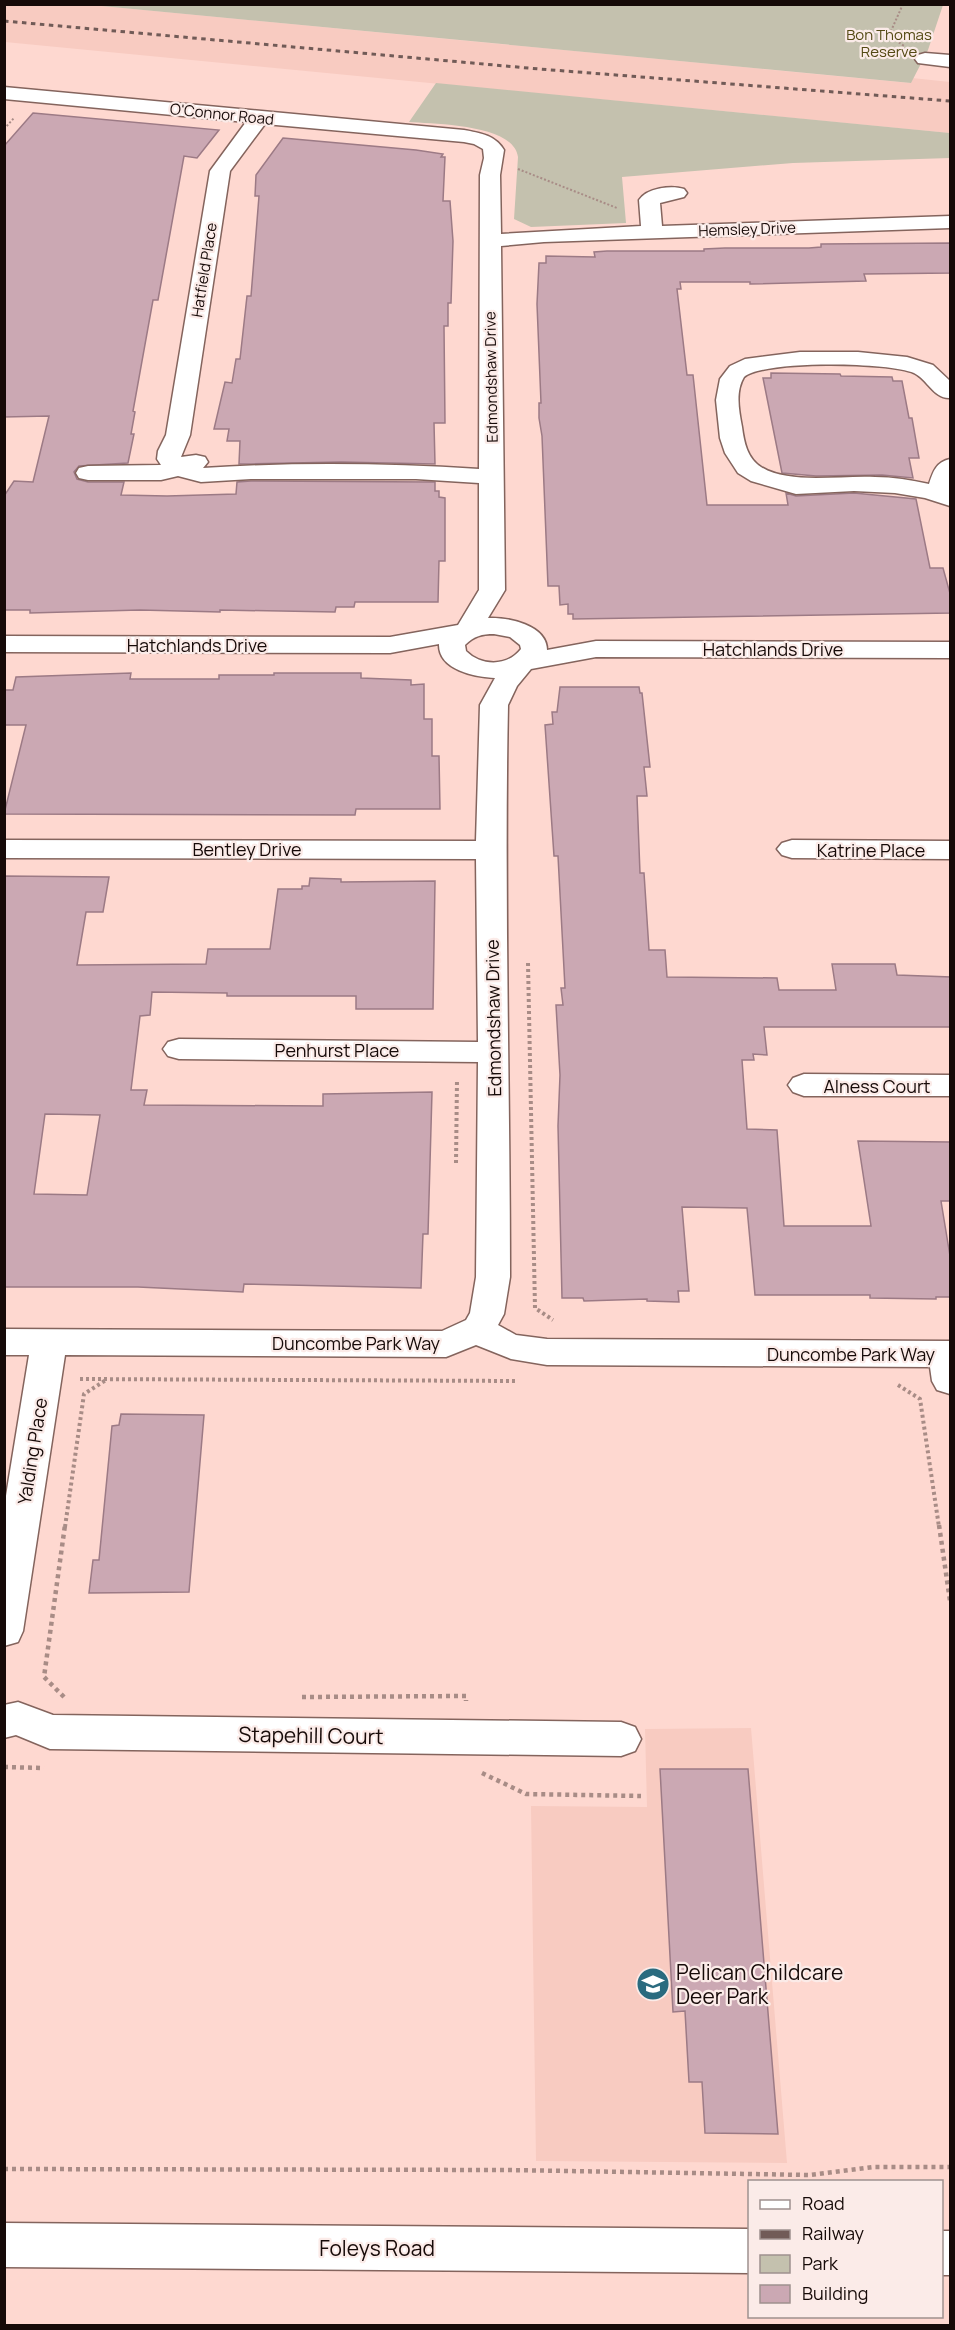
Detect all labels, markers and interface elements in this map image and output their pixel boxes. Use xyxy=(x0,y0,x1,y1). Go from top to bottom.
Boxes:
park label: Bon Thomas Reserve xyxy=(846,24,932,62)
street label: O'Connor Road xyxy=(169,98,275,130)
street label: Hemsley Drive xyxy=(698,217,796,241)
street label: Hatfield Place xyxy=(186,221,222,319)
street label: Edmondshaw Drive xyxy=(479,311,503,443)
street label: Hatchlands Drive xyxy=(127,633,267,657)
street label: Hatchlands Drive xyxy=(703,637,843,661)
street label: Bentley Drive xyxy=(193,837,301,861)
street label: Katrine Place xyxy=(817,838,925,862)
street label: Edmondshaw Drive xyxy=(480,939,506,1097)
street label: Penhurst Place xyxy=(275,1038,399,1062)
street label: Alness Court xyxy=(823,1074,931,1098)
street label: Duncombe Park Way xyxy=(272,1331,441,1355)
street label: Duncombe Park Way xyxy=(767,1342,936,1366)
street label: Yalding Place xyxy=(12,1396,52,1506)
street label: Stapehill Court xyxy=(238,1720,384,1750)
place label: Pelican Childcare Deer Park xyxy=(676,1958,843,2010)
school or university icon: Pelican Childcare Deer Park xyxy=(635,1966,671,2002)
legend xyxy=(748,2180,943,2318)
text: Road xyxy=(802,2191,845,2215)
text: Railway xyxy=(802,2221,864,2245)
street label: Foleys Road xyxy=(319,2234,435,2262)
text: Park xyxy=(802,2251,839,2275)
text: Building xyxy=(802,2281,868,2305)

